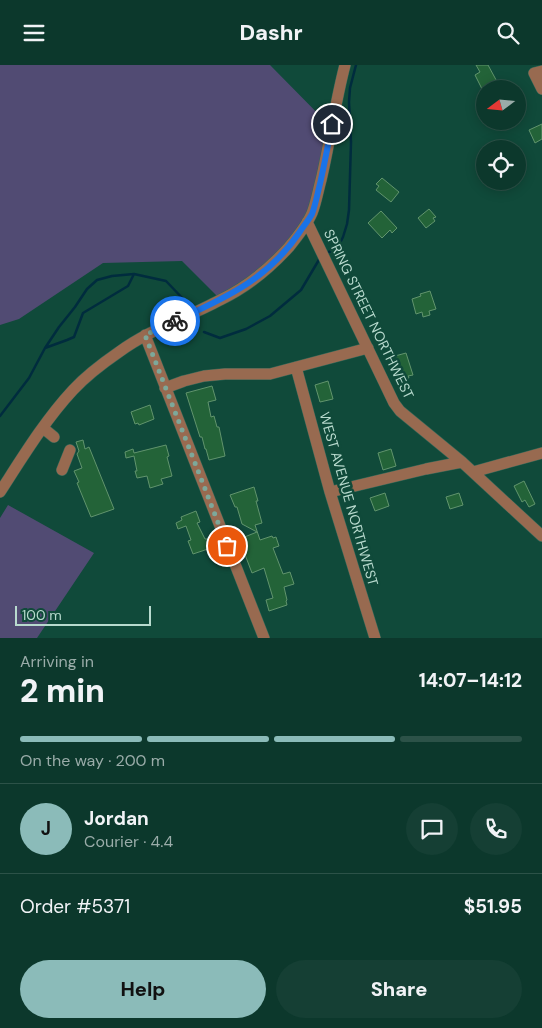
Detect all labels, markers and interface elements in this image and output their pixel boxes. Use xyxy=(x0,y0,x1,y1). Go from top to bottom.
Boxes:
text: Dashr xyxy=(239,18,303,47)
icon: menu xyxy=(20,19,48,47)
icon: search xyxy=(494,19,522,47)
north arrow xyxy=(476,80,526,130)
map controls xyxy=(476,80,526,190)
pin xyxy=(311,103,353,145)
icon: home xyxy=(318,110,346,138)
button: locate xyxy=(476,140,526,190)
street label: SPRING STREET NORTHWEST xyxy=(320,226,418,402)
courier xyxy=(150,296,200,346)
icon: bike xyxy=(161,307,189,335)
street label: WEST AVENUE NORTHWEST xyxy=(316,410,383,588)
pin xyxy=(206,525,248,567)
icon: bag xyxy=(213,532,241,560)
scale bar xyxy=(15,603,151,626)
text: 100 m xyxy=(22,606,62,624)
text: Arriving in xyxy=(20,651,94,672)
text: 14:07–14:12 xyxy=(419,668,522,693)
text: 2 min xyxy=(20,670,105,712)
text: On the way · 200 m xyxy=(20,750,165,771)
button: chat xyxy=(406,803,458,855)
button: phone xyxy=(470,803,522,855)
text: Jordan xyxy=(84,806,149,831)
text: J xyxy=(41,816,51,841)
text: Courier · 4.4 xyxy=(84,831,173,852)
text: Order #5371 xyxy=(20,894,130,919)
text: $51.95 xyxy=(464,894,522,919)
button: Help xyxy=(20,960,266,1018)
button: Share xyxy=(276,960,522,1018)

